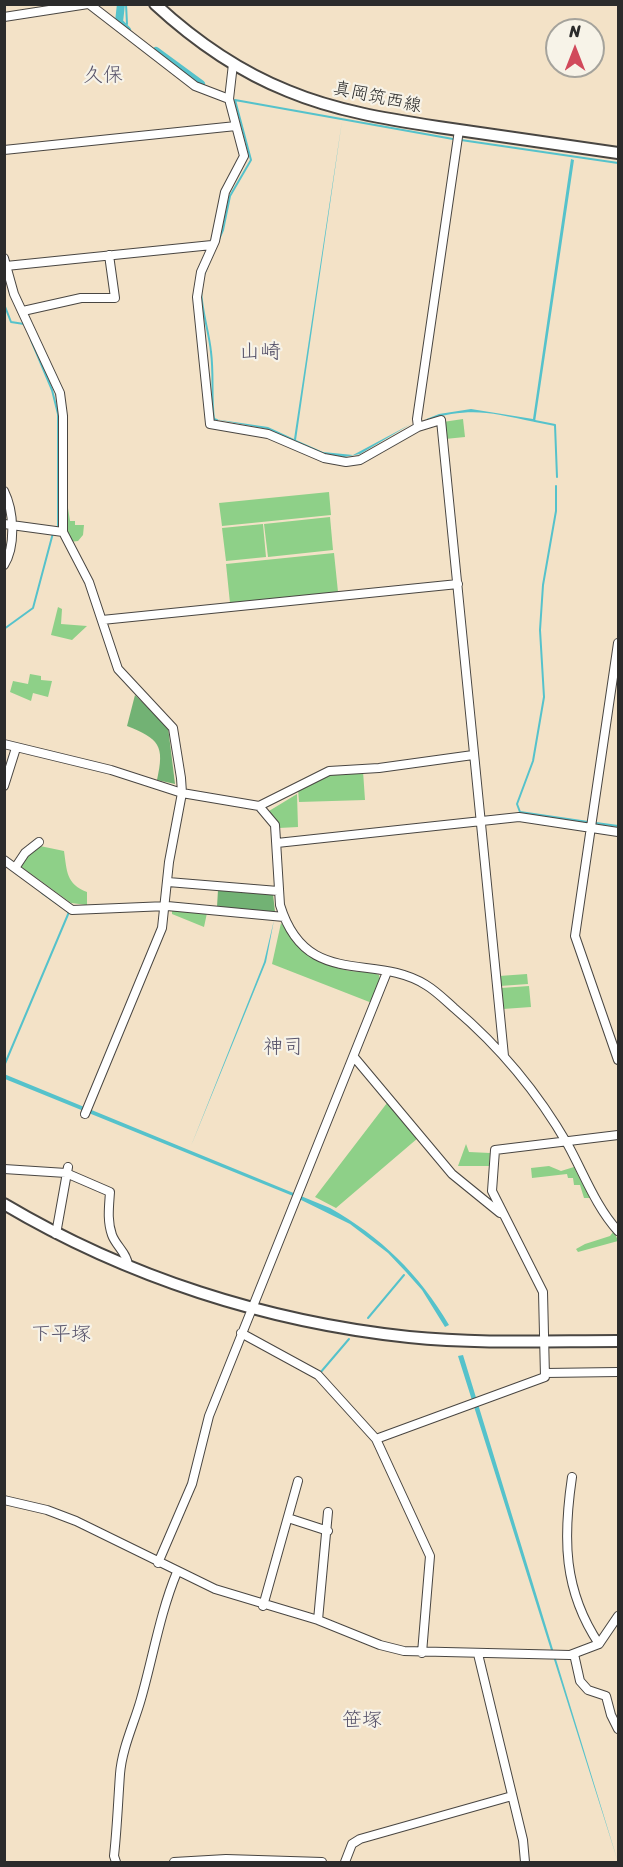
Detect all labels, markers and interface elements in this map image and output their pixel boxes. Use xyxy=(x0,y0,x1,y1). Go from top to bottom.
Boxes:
text: N xyxy=(569,17,581,46)
north arrow xyxy=(545,18,605,78)
district label: 久保 xyxy=(83,64,123,88)
street label: 真岡筑西線 xyxy=(331,78,423,118)
district label: 山崎 xyxy=(239,340,281,366)
district label: 神司 xyxy=(263,1036,303,1060)
district label: 下平塚 xyxy=(31,1323,91,1347)
district label: 笹塚 xyxy=(342,1709,382,1733)

